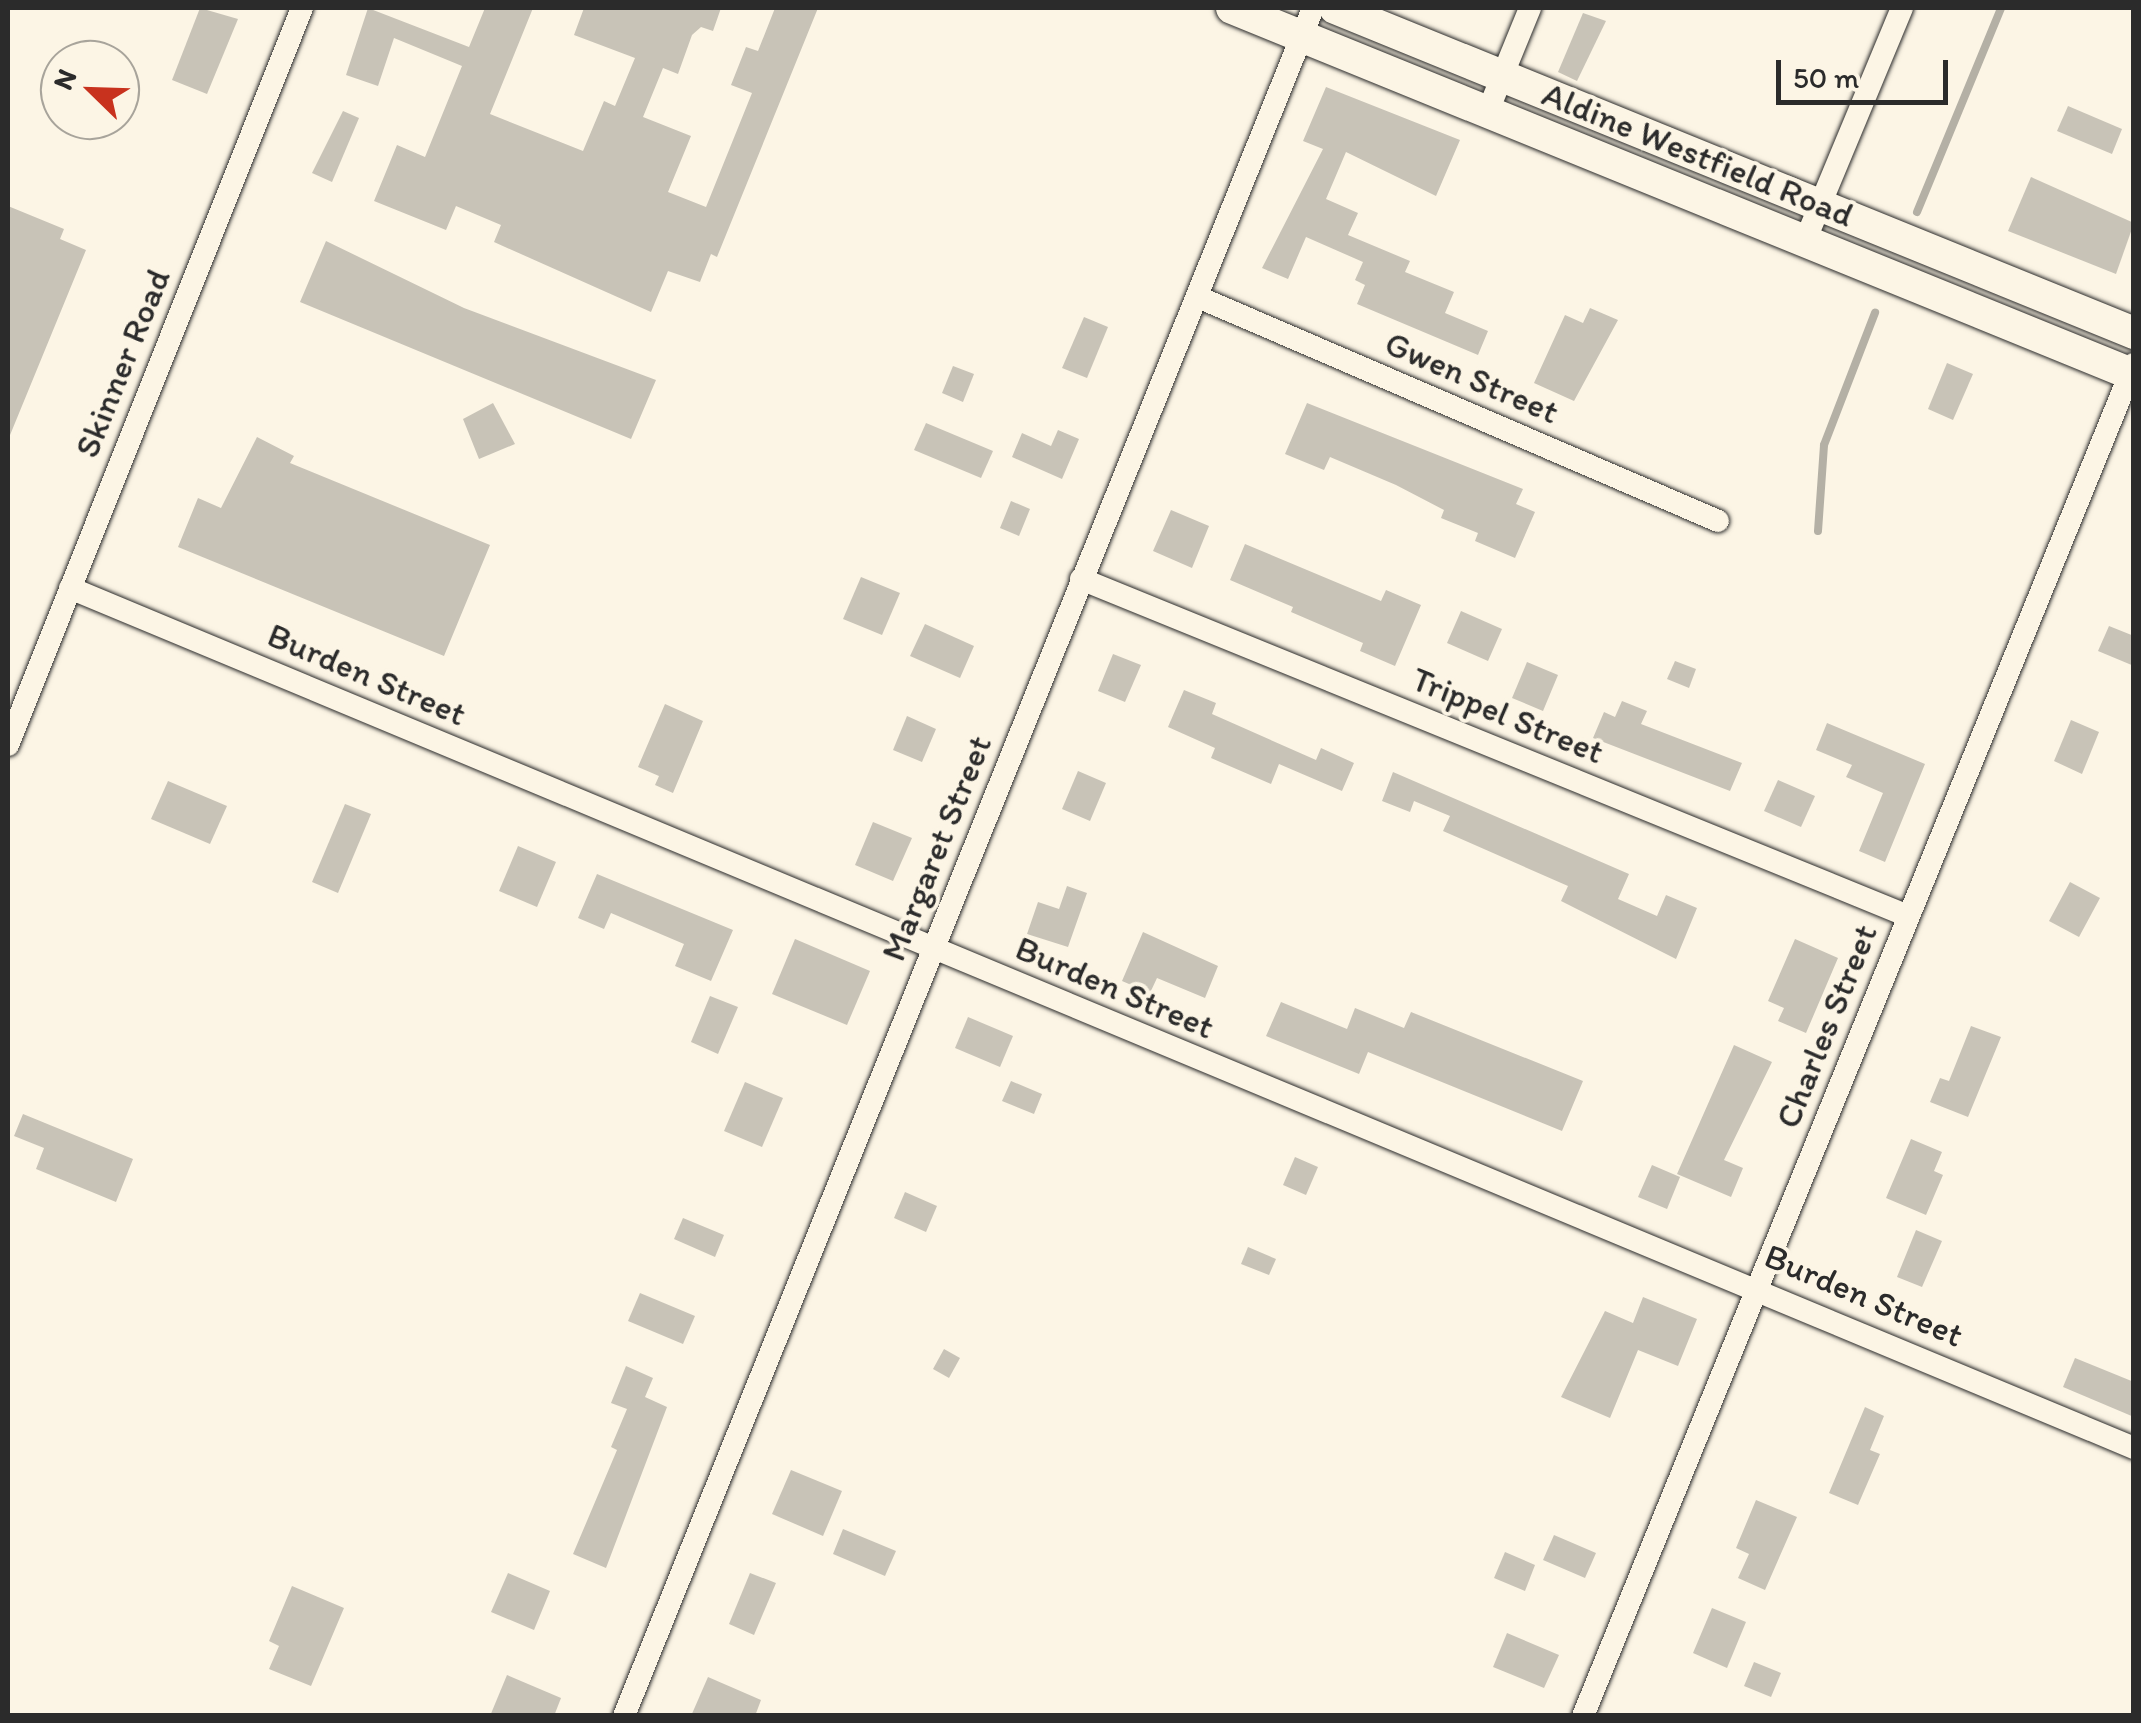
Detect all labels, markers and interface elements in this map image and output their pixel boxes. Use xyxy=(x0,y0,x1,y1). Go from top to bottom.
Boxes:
north arrow xyxy=(40,40,140,140)
scale bar xyxy=(1781,40,1954,102)
text: 50 m xyxy=(1793,59,1859,96)
text: N xyxy=(45,64,84,94)
street label: Aldine Westfield Road xyxy=(1537,73,1859,235)
street label: Skinner Road xyxy=(65,263,179,463)
street label: Gwen Street xyxy=(1379,322,1565,432)
street label: Burden Street xyxy=(261,613,473,735)
street label: Trippel Street xyxy=(1406,658,1610,772)
street label: Margaret Street xyxy=(872,729,1000,967)
street label: Charles Street xyxy=(1766,918,1886,1134)
street label: Burden Street xyxy=(1009,926,1221,1048)
street label: Burden Street xyxy=(1758,1234,1970,1356)

